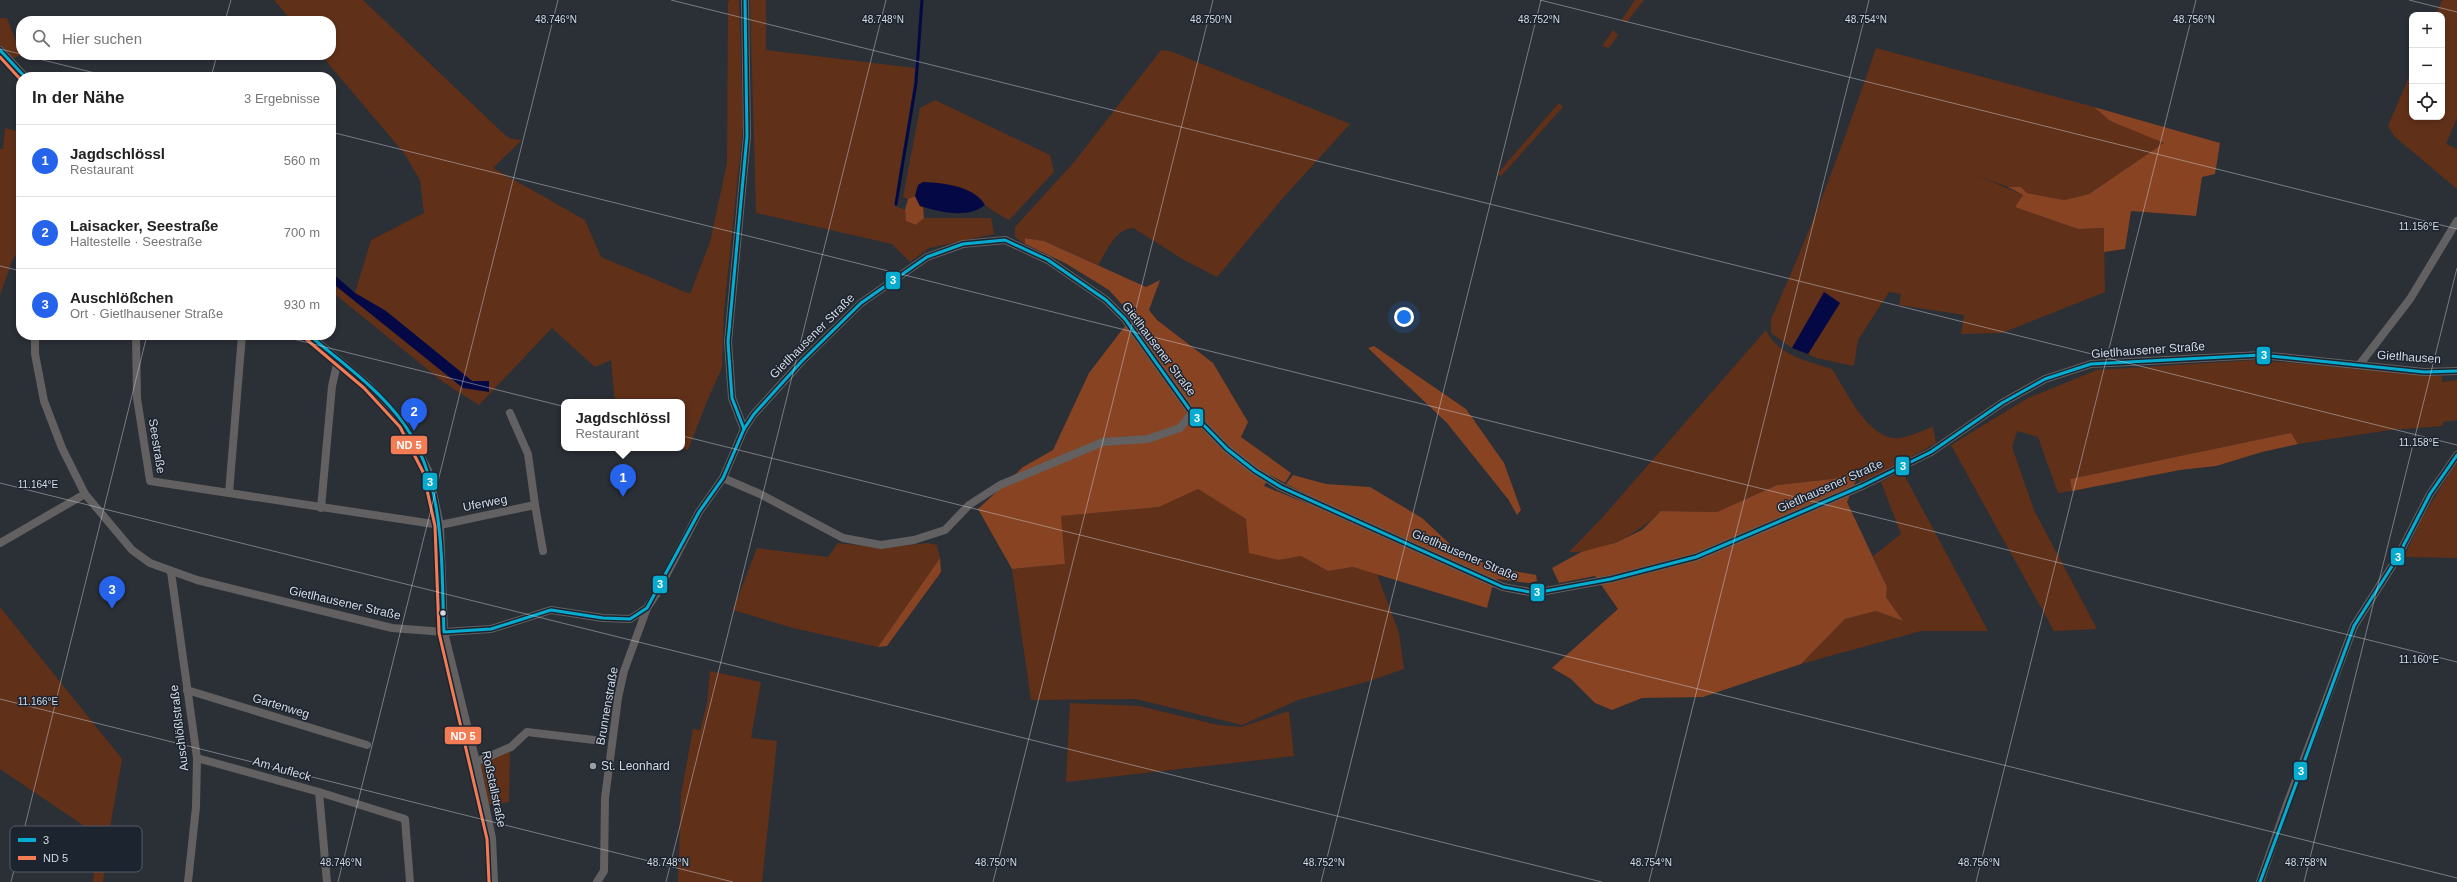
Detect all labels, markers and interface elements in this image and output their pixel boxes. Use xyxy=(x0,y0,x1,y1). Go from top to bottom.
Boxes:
map controls xyxy=(2409,12,2445,120)
button: + xyxy=(2409,12,2445,48)
text: 48.746°N xyxy=(535,14,577,25)
text: 48.748°N xyxy=(862,14,904,25)
text: 48.750°N xyxy=(1190,14,1232,25)
text: 48.752°N xyxy=(1518,14,1560,25)
text: 48.754°N xyxy=(1845,14,1887,25)
text: 48.756°N xyxy=(2173,14,2215,25)
search box xyxy=(16,16,336,60)
icon: search xyxy=(30,27,52,49)
text: Hier suchen xyxy=(62,30,142,47)
button: − xyxy=(2409,48,2445,84)
button: locate xyxy=(2409,84,2445,120)
text: In der Nähe xyxy=(32,88,125,107)
text: 3 Ergebnisse xyxy=(244,91,320,106)
text: Jagdschlössl xyxy=(70,145,165,162)
text: 1 xyxy=(41,153,49,168)
text: 560 m xyxy=(284,153,320,168)
text: Restaurant xyxy=(70,162,134,177)
text: Laisacker, Seestraße xyxy=(70,217,218,234)
text: 11.156°E xyxy=(2399,221,2440,232)
text: 2 xyxy=(41,225,49,240)
text: 700 m xyxy=(284,225,320,240)
text: Haltestelle · Seestraße xyxy=(70,234,202,249)
line badge: 3 xyxy=(885,271,901,290)
text: 3 xyxy=(890,274,896,286)
text: Auschlößchen xyxy=(70,289,173,306)
street label: Gietlhausener Straße xyxy=(767,290,858,381)
text: 3 xyxy=(41,297,49,312)
text: 930 m xyxy=(284,297,320,312)
street label: Gietlhausener Straße xyxy=(1119,299,1199,399)
text: Ort · Gietlhausener Straße xyxy=(70,306,223,321)
your location xyxy=(1394,307,1414,327)
street label: Gietlhausener Straße xyxy=(2091,339,2206,361)
line badge: 3 xyxy=(2256,346,2271,365)
street label: Gietlhausen xyxy=(2377,348,2441,366)
text: 3 xyxy=(2261,349,2267,361)
pin: 2 xyxy=(401,398,427,431)
popup xyxy=(561,399,685,451)
line badge: 3 xyxy=(1189,408,1204,427)
text: Jagdschlössl xyxy=(575,409,671,426)
text: 3 xyxy=(1194,412,1200,424)
street label: Seestraße xyxy=(146,418,168,475)
text: Restaurant xyxy=(575,426,639,441)
line badge: ND 5 xyxy=(390,435,428,455)
text: 11.158°E xyxy=(2399,437,2440,448)
text: ND 5 xyxy=(396,439,422,451)
street label: Gietlhausener Straße xyxy=(1775,456,1885,516)
line badge: 3 xyxy=(1895,456,1910,476)
text: 3 xyxy=(1900,460,1906,472)
pin: 1 xyxy=(610,464,636,497)
line badge: 3 xyxy=(422,472,438,491)
text: 3 xyxy=(427,476,433,488)
text: 11.164°E xyxy=(18,479,59,490)
street label: Uferweg xyxy=(462,492,508,514)
street label: Gietlhausener Straße xyxy=(1410,526,1521,584)
line badge: 3 xyxy=(2390,547,2405,566)
text: 3 xyxy=(2395,551,2401,563)
line badge: 3 xyxy=(652,575,668,594)
pin: 3 xyxy=(99,576,125,609)
text: 3 xyxy=(657,578,663,590)
street label: Gietlhausener Straße xyxy=(288,583,402,623)
line badge: 3 xyxy=(1530,583,1545,602)
text: 3 xyxy=(1534,586,1540,598)
unlabelled marker xyxy=(438,608,448,618)
text: 11.160°E xyxy=(2399,654,2440,665)
street label: Brunnenstraße xyxy=(593,665,621,746)
street label: Auschlößlstraße xyxy=(167,684,191,772)
street label: Gartenweg xyxy=(251,691,311,721)
text: 11.166°E xyxy=(18,696,59,707)
line badge: ND 5 xyxy=(444,726,482,745)
text: ND 5 xyxy=(450,730,476,742)
street label: Roßstallstraße xyxy=(479,749,509,829)
street label: Am Aufleck xyxy=(251,754,314,784)
place label: St. Leonhard xyxy=(601,759,670,773)
marker: St. Leonhard xyxy=(588,761,598,771)
line badge: 3 xyxy=(2293,761,2308,781)
text: 3 xyxy=(2298,765,2304,777)
legend xyxy=(10,826,142,872)
text: 3 xyxy=(43,834,49,846)
text: ND 5 xyxy=(43,852,68,864)
text: 48.746°N xyxy=(320,857,362,868)
text: 48.748°N xyxy=(647,857,689,868)
text: 48.750°N xyxy=(975,857,1017,868)
text: 48.752°N xyxy=(1303,857,1345,868)
text: 48.754°N xyxy=(1630,857,1672,868)
text: 48.756°N xyxy=(1958,857,2000,868)
text: 48.758°N xyxy=(2285,857,2327,868)

